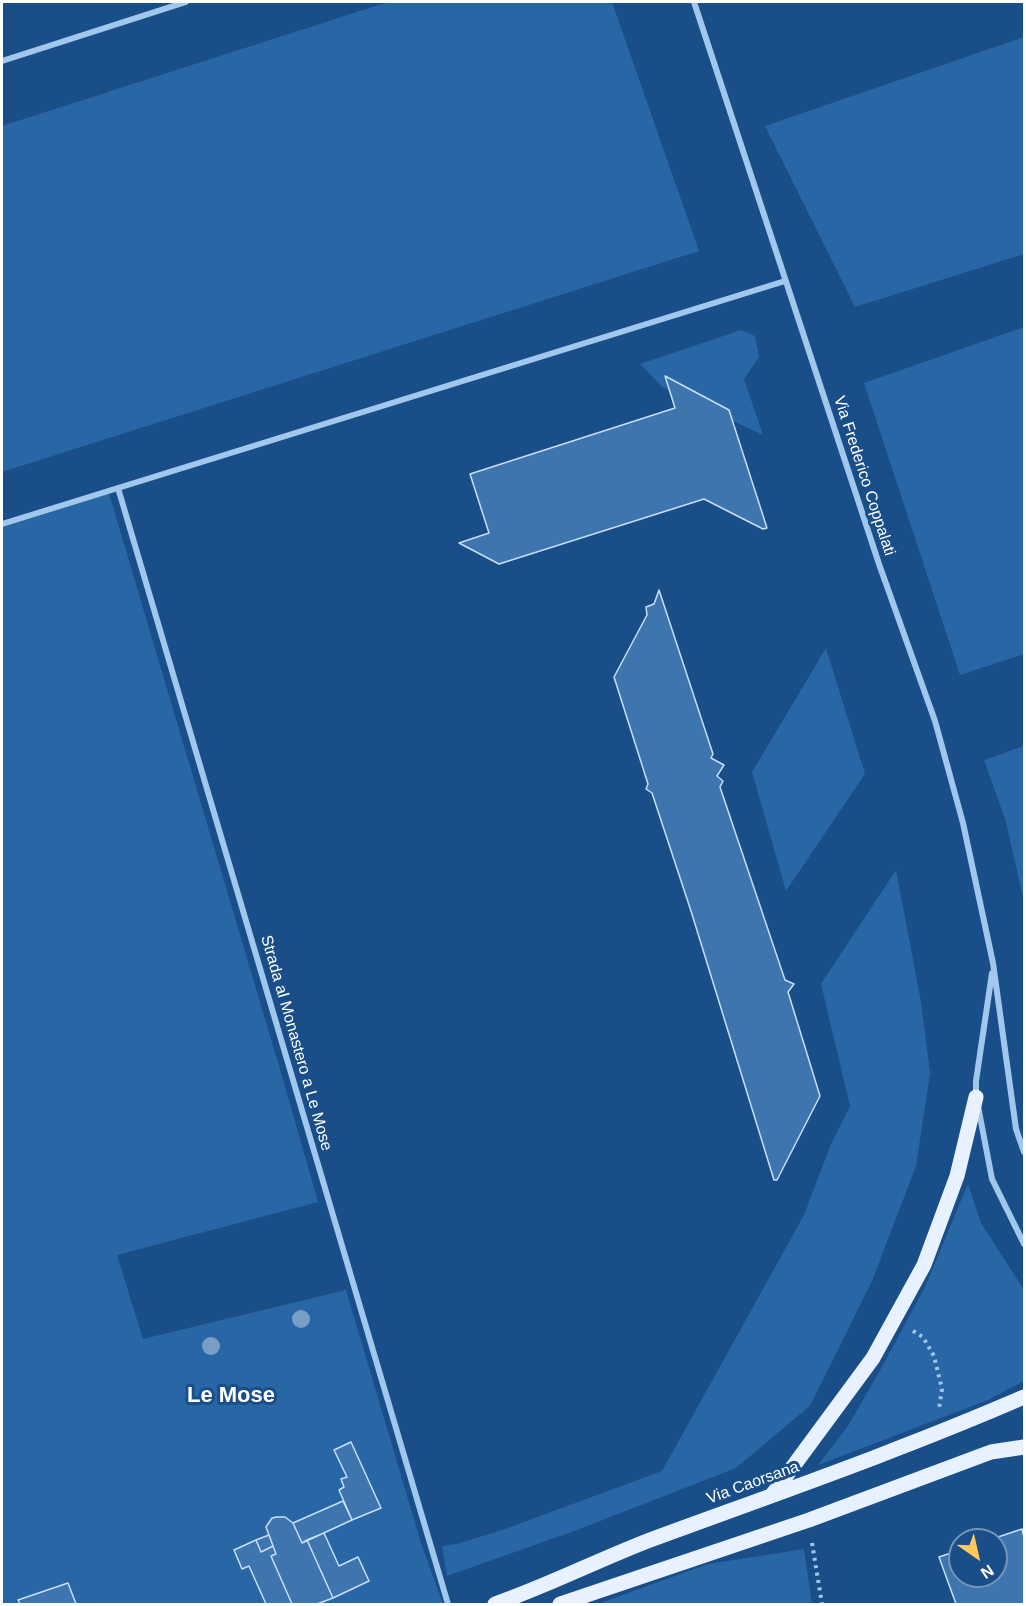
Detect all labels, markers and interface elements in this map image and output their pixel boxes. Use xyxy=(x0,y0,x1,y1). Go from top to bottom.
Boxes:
street label: Via Frederico Coppalati xyxy=(829,394,899,558)
street label: Strada al Monastero a Le Mose xyxy=(256,933,336,1153)
district label: Le Mose xyxy=(187,1383,275,1409)
street label: Via Caorsana xyxy=(704,1457,802,1509)
north arrow xyxy=(948,1528,1008,1588)
text: N xyxy=(978,1561,997,1582)

